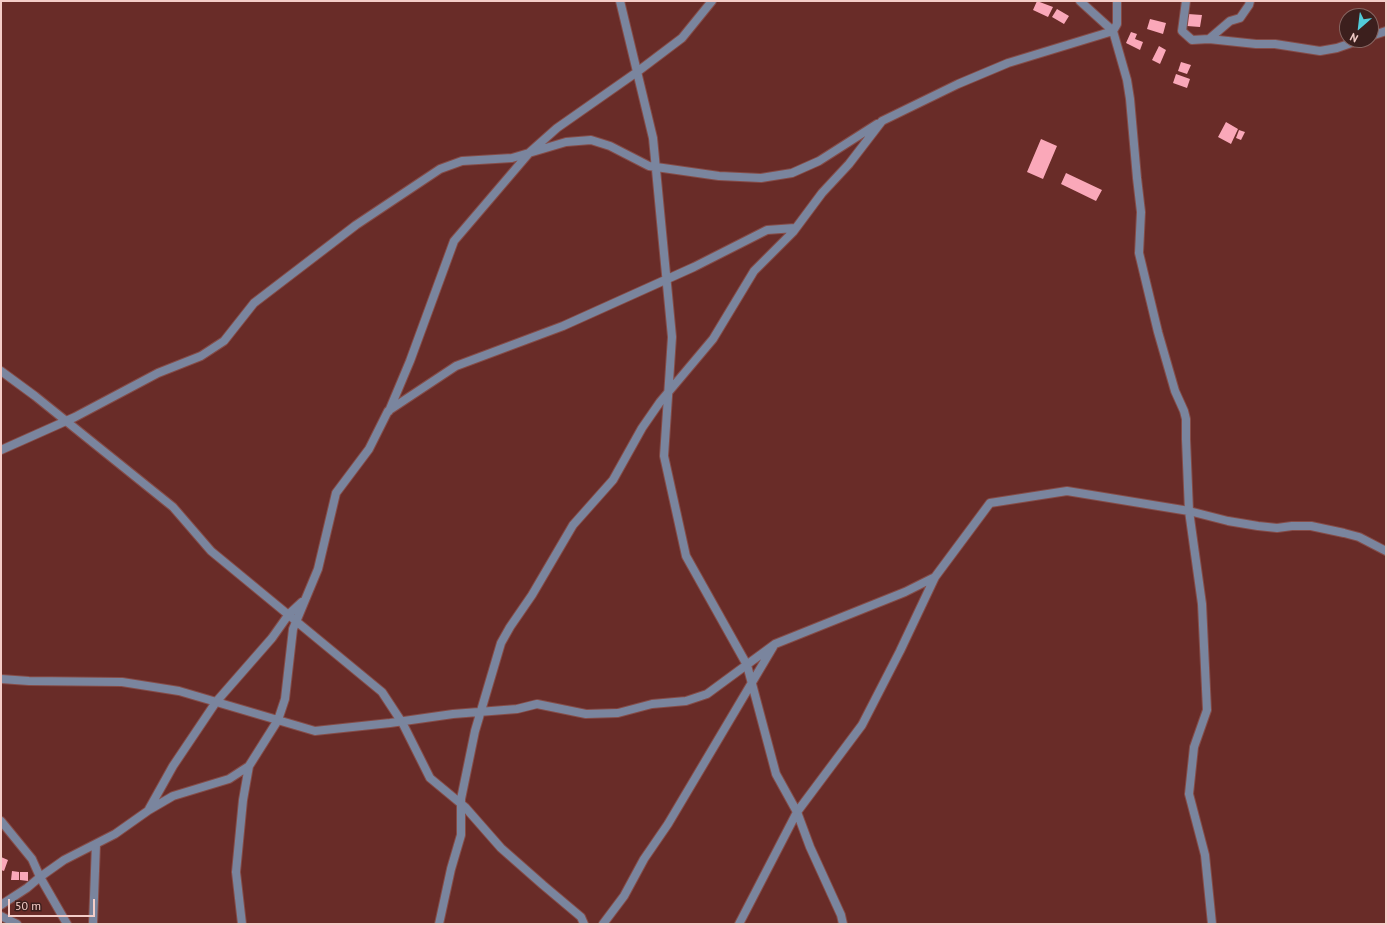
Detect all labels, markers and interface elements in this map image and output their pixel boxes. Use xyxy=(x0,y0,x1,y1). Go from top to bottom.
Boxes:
north arrow xyxy=(1339,8,1379,48)
text: N xyxy=(1347,30,1360,46)
scale bar xyxy=(10,891,97,917)
text: 50 m xyxy=(15,898,41,913)

